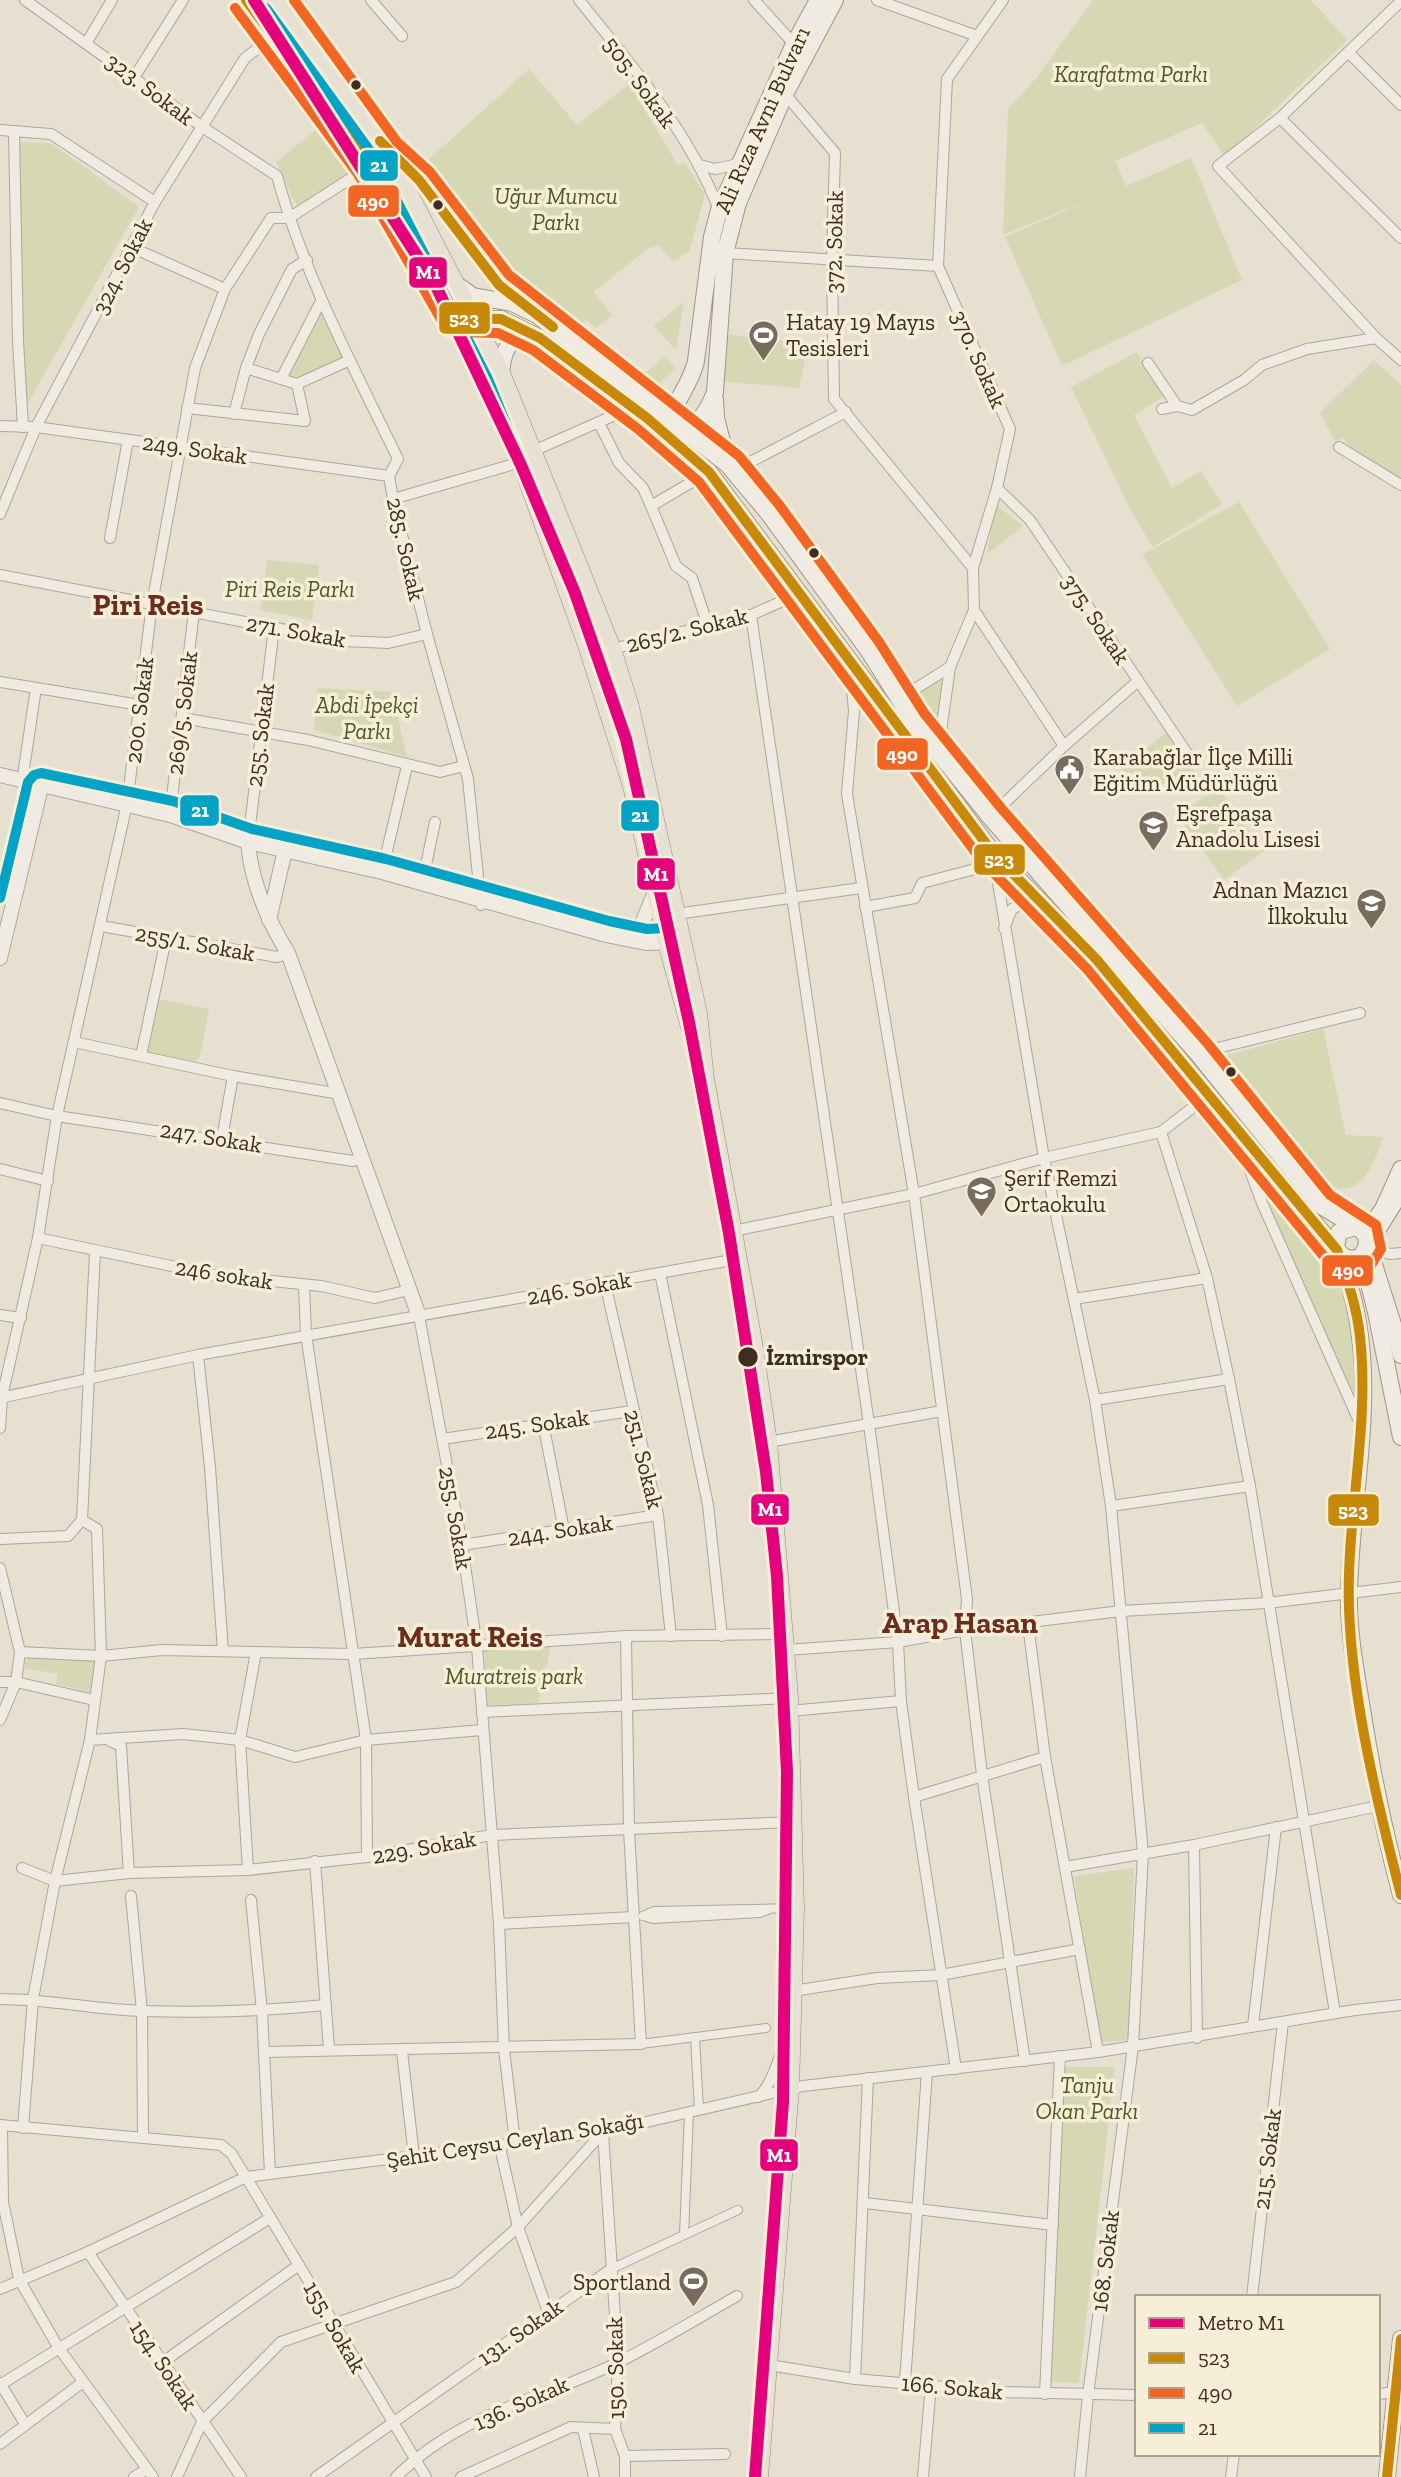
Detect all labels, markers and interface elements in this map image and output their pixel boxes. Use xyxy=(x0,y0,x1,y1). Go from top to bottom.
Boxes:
street label: Ali Rıza Avni Bulvarı xyxy=(708,22,816,218)
street label: 505. Sokak xyxy=(598,31,682,133)
street label: 323. Sokak xyxy=(100,47,200,131)
park label: Karafatma Parkı xyxy=(1054,60,1208,88)
unlabelled marker xyxy=(349,78,363,92)
line badge: 21 xyxy=(359,149,399,182)
text: 21 xyxy=(370,154,388,177)
park label: Uğur Mumcu Parkı xyxy=(494,182,618,236)
line badge: 490 xyxy=(347,184,400,218)
text: 490 xyxy=(357,190,389,213)
street label: 372. Sokak xyxy=(819,190,849,294)
unlabelled marker xyxy=(431,198,445,212)
street label: 324. Sokak xyxy=(86,213,158,319)
line badge: M1 xyxy=(408,256,448,289)
text: M1 xyxy=(416,261,441,284)
line badge: 523 xyxy=(438,301,491,335)
street label: 370. Sokak xyxy=(945,306,1013,412)
text: 523 xyxy=(449,307,479,330)
place label: Hatay 19 Mayıs Tesisleri xyxy=(786,308,935,362)
sports icon: Hatay 19 Mayıs Tesisleri xyxy=(746,318,780,362)
street label: 249. Sokak xyxy=(141,428,249,470)
street label: 285. Sokak xyxy=(381,495,431,603)
unlabelled marker xyxy=(807,546,821,560)
street label: 375. Sokak xyxy=(1056,568,1136,670)
park label: Piri Reis Parkı xyxy=(225,575,355,603)
district label: Piri Reis xyxy=(93,587,204,623)
street label: 265/2. Sokak xyxy=(623,601,751,659)
street label: 271. Sokak xyxy=(244,608,348,654)
street label: 269/5. Sokak xyxy=(161,649,203,777)
street label: 200. Sokak xyxy=(119,655,159,765)
street label: 255. Sokak xyxy=(240,681,280,789)
park label: Abdi İpekçi Parkı xyxy=(314,691,419,745)
line badge: 490 xyxy=(876,737,929,771)
text: 490 xyxy=(886,743,918,766)
place label: Karabağlar İlçe Milli Eğitim Müdürlüğü xyxy=(1093,743,1293,797)
public building icon: Karabağlar İlçe Milli Eğitim Müdürlüğü xyxy=(1053,753,1087,797)
line badge: 21 xyxy=(179,794,220,827)
text: 21 xyxy=(191,799,209,822)
line badge: 21 xyxy=(620,799,660,832)
place label: Eşrefpaşa Anadolu Lisesi xyxy=(1176,799,1320,853)
text: 21 xyxy=(631,804,649,827)
school or university icon: Eşrefpaşa Anadolu Lisesi xyxy=(1136,809,1170,853)
line badge: 523 xyxy=(973,843,1026,876)
text: 523 xyxy=(984,848,1014,871)
line badge: M1 xyxy=(636,857,676,891)
text: M1 xyxy=(644,863,669,886)
place label: Adnan Mazıcı İlkokulu xyxy=(1213,876,1348,930)
school or university icon: Adnan Mazıcı İlkokulu xyxy=(1354,886,1388,930)
street label: 255/1. Sokak xyxy=(133,919,257,967)
unlabelled marker xyxy=(1224,1065,1238,1079)
street label: 247. Sokak xyxy=(158,1115,264,1159)
place label: Şerif Remzi Ortaokulu xyxy=(1004,1164,1117,1218)
school or university icon: Şerif Remzi Ortaokulu xyxy=(964,1174,998,1218)
street label: 246 sokak xyxy=(173,1252,275,1296)
line badge: 490 xyxy=(1321,1254,1374,1287)
text: 490 xyxy=(1332,1259,1364,1282)
street label: 246. Sokak xyxy=(525,1265,633,1311)
place label: İzmirspor xyxy=(766,1343,868,1371)
marker: İzmirspor xyxy=(736,1345,760,1369)
street label: 245. Sokak xyxy=(483,1403,591,1445)
street label: 251. Sokak xyxy=(618,1406,670,1512)
street label: 255. Sokak xyxy=(433,1464,479,1572)
line badge: M1 xyxy=(750,1493,790,1526)
line badge: 523 xyxy=(1327,1493,1380,1527)
text: M1 xyxy=(758,1498,783,1521)
text: 523 xyxy=(1338,1499,1368,1522)
street label: 244. Sokak xyxy=(506,1508,614,1552)
district label: Arap Hasan xyxy=(882,1605,1038,1641)
district label: Murat Reis xyxy=(397,1619,543,1655)
park label: Muratreis park xyxy=(445,1662,583,1690)
street label: 229. Sokak xyxy=(370,1824,478,1870)
park label: Tanju Okan Parkı xyxy=(1036,2071,1138,2125)
street label: Şehit Ceysu Ceylan Sokağı xyxy=(385,2106,645,2174)
street label: 215. Sokak xyxy=(1247,2107,1287,2211)
line badge: M1 xyxy=(759,2138,799,2172)
text: M1 xyxy=(767,2144,792,2167)
street label: 168. Sokak xyxy=(1085,2208,1125,2314)
sports icon: Sportland xyxy=(677,2265,711,2309)
place label: Sportland xyxy=(573,2268,671,2296)
street label: 155. Sokak xyxy=(297,2276,373,2378)
street label: 131. Sokak xyxy=(472,2292,568,2372)
legend xyxy=(1135,2295,1380,2456)
text: Metro M1 xyxy=(1198,2310,1285,2335)
street label: 154. Sokak xyxy=(124,2315,204,2415)
street label: 150. Sokak xyxy=(600,2316,630,2420)
text: 523 xyxy=(1198,2345,1230,2370)
street label: 166. Sokak xyxy=(900,2369,1004,2405)
street label: 136. Sokak xyxy=(469,2370,573,2436)
text: 490 xyxy=(1198,2380,1233,2405)
text: 21 xyxy=(1198,2415,1217,2440)

